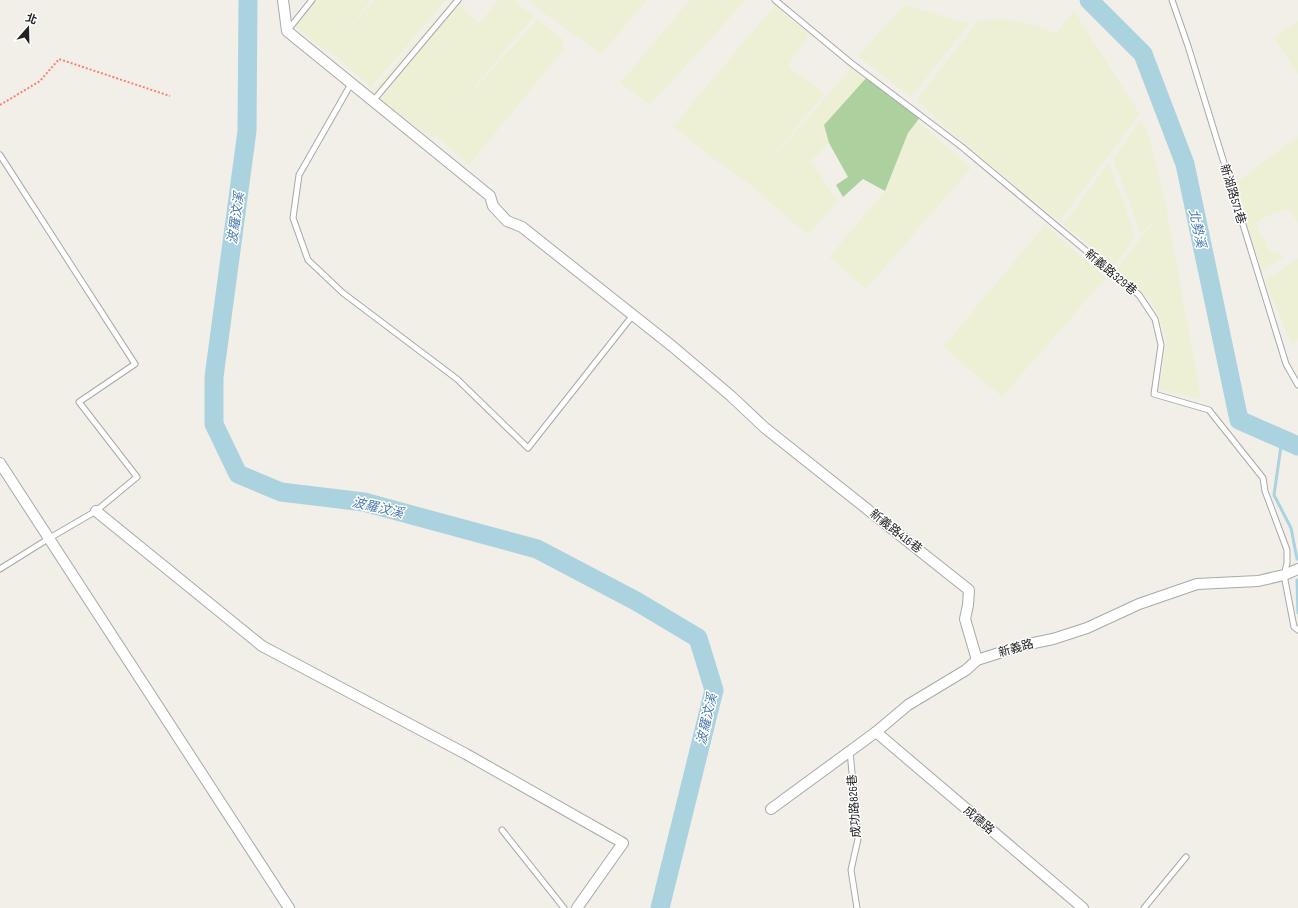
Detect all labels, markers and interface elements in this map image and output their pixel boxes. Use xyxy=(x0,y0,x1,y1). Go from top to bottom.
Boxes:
north arrow xyxy=(8,8,48,48)
text: 北 xyxy=(24,11,39,27)
street label: 新湖路571巷 xyxy=(1216,162,1249,226)
water label: 波羅汶溪 xyxy=(224,189,248,245)
water label: 北勢溪 xyxy=(1185,207,1209,251)
street label: 新義路329巷 xyxy=(1082,246,1140,298)
water label: 波羅汶溪 xyxy=(351,494,407,522)
street label: 新義路416巷 xyxy=(866,506,925,557)
street label: 新義路 xyxy=(997,636,1036,661)
water label: 波羅汶溪 xyxy=(693,690,721,746)
street label: 成功路826巷 xyxy=(845,774,864,838)
street label: 成德路 xyxy=(960,803,997,838)

